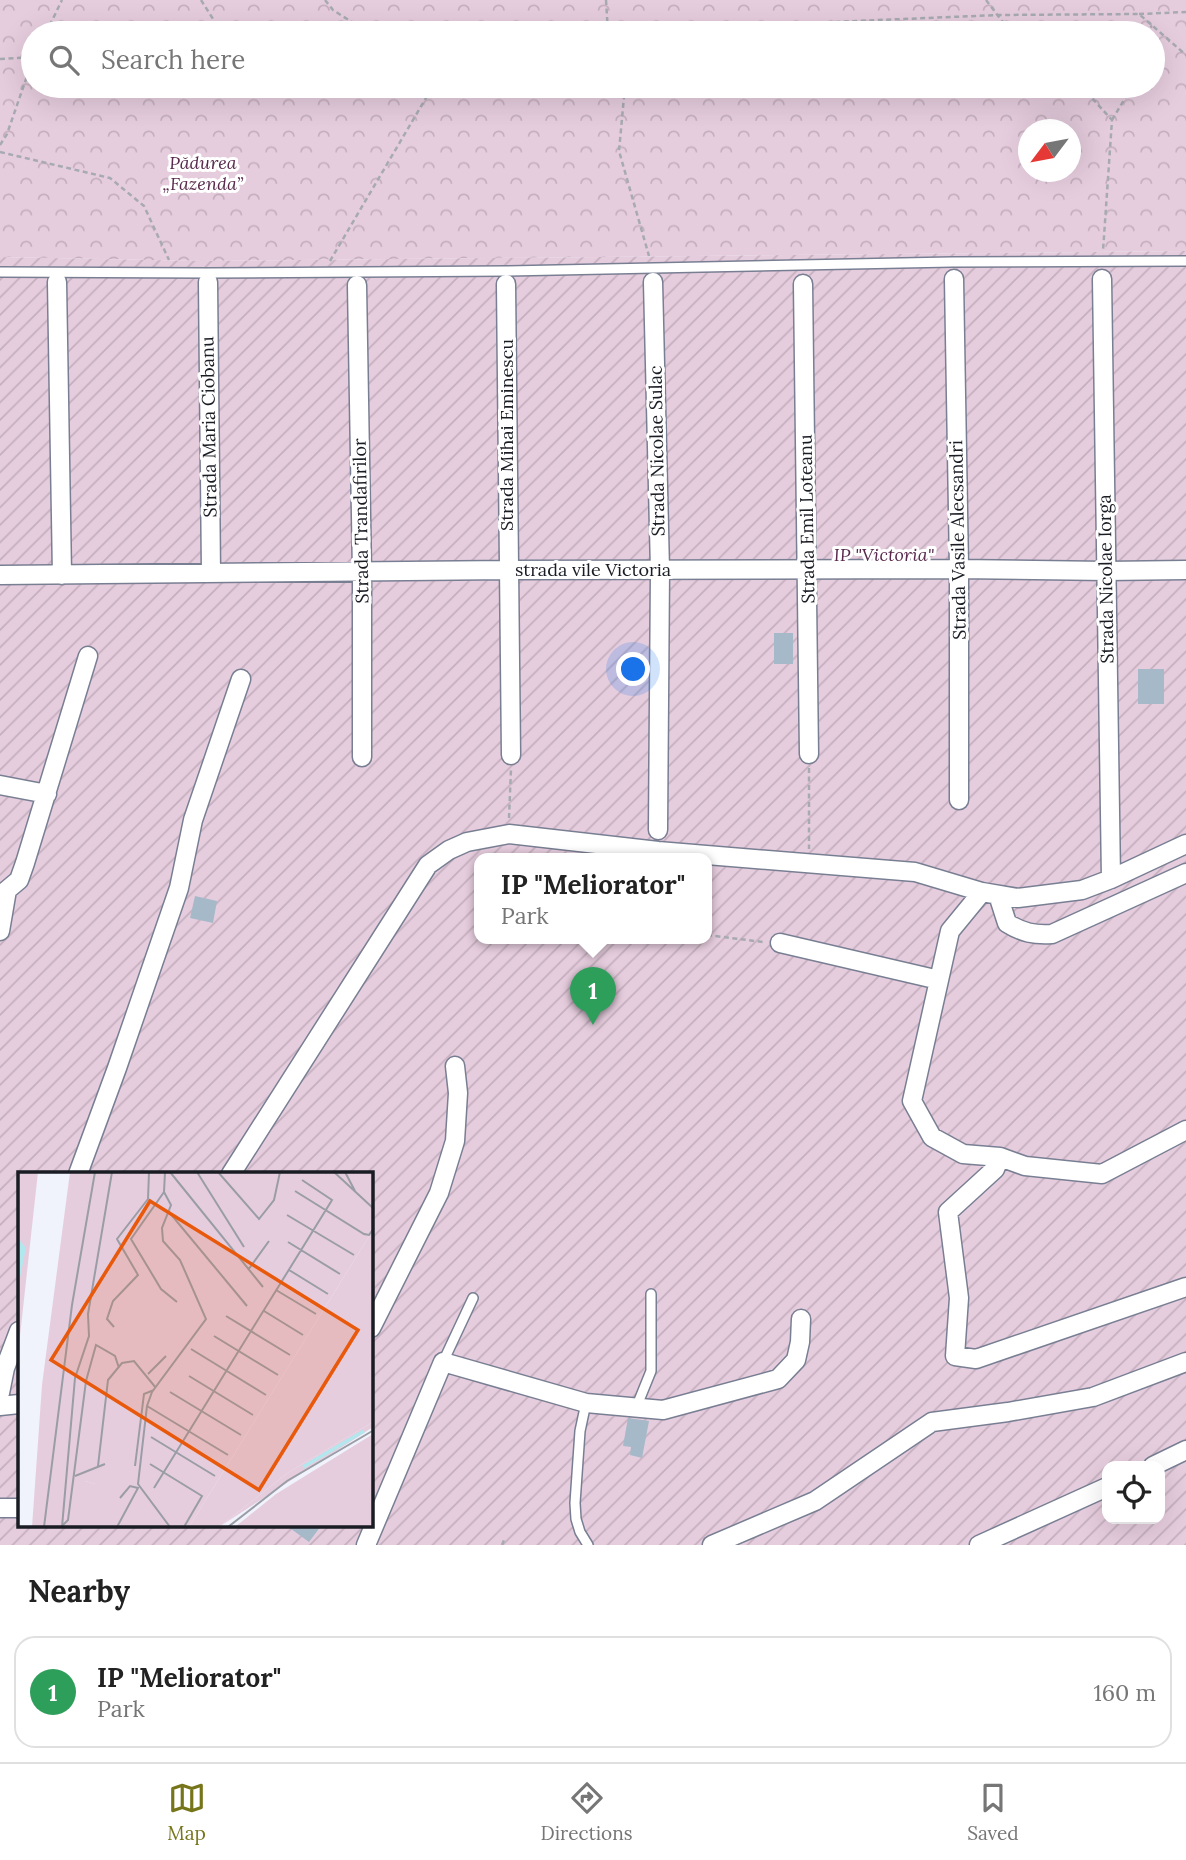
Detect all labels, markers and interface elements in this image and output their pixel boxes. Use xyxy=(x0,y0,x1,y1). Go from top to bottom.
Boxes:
search box xyxy=(21,21,1165,98)
icon: search xyxy=(45,41,83,79)
text: Search here xyxy=(101,43,245,76)
north arrow xyxy=(1018,119,1081,182)
park label: Pădurea „Fazenda” xyxy=(162,151,244,195)
street label: Strada Maria Ciobanu xyxy=(195,336,222,518)
street label: Strada Mihai Eminescu xyxy=(495,339,518,531)
street label: Strada Nicolae Sulac xyxy=(644,365,669,537)
street label: Strada Emil Loteanu xyxy=(794,434,819,604)
street label: Strada Trandafirilor xyxy=(348,438,373,604)
street label: Strada Vasile Alecsandri xyxy=(944,440,971,640)
street label: Strada Nicolae Iorga xyxy=(1093,494,1118,664)
park label: IP "Victoria" xyxy=(834,543,934,566)
street label: strada vile Victoria xyxy=(515,558,671,581)
your location xyxy=(616,652,650,686)
popup xyxy=(474,853,712,944)
text: IP "Meliorator" xyxy=(501,868,685,901)
text: Park xyxy=(501,901,549,930)
pin: 1 xyxy=(570,967,616,1025)
inset map xyxy=(18,1172,373,1528)
map controls xyxy=(1102,1461,1165,1524)
button: locate xyxy=(1102,1461,1165,1524)
text: Nearby xyxy=(28,1572,130,1610)
text: IP "Meliorator" xyxy=(97,1661,281,1694)
text: 1 xyxy=(48,1678,58,1707)
text: 160 m xyxy=(1093,1678,1156,1707)
text: Park xyxy=(97,1694,145,1723)
tab: Map xyxy=(167,1779,206,1845)
tab: Directions xyxy=(541,1779,633,1845)
tab: Saved xyxy=(967,1779,1019,1845)

